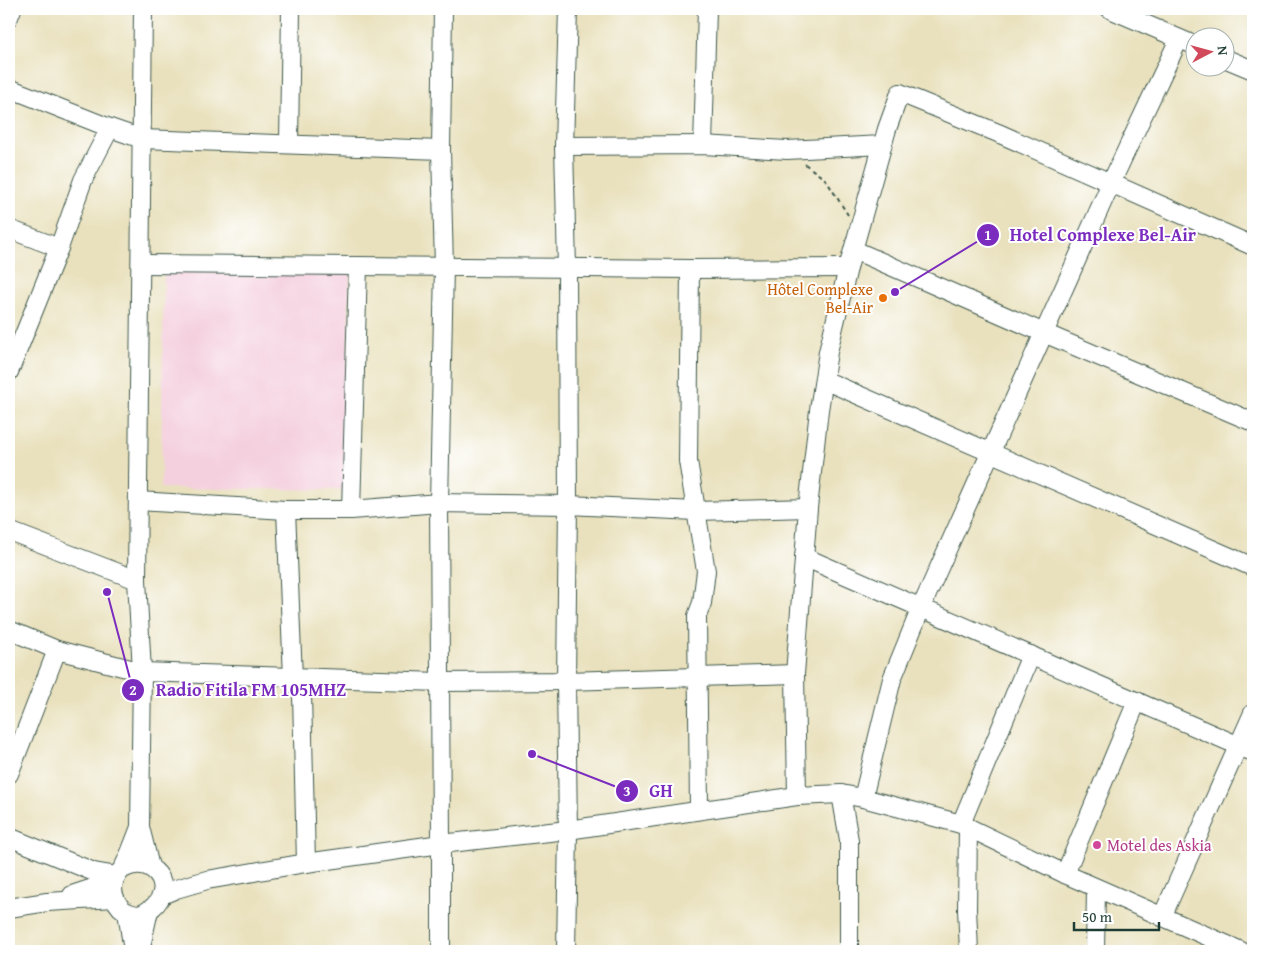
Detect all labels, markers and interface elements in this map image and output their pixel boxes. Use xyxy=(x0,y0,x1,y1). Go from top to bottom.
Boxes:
north arrow xyxy=(1184,28,1234,78)
text: N xyxy=(1212,45,1233,57)
callout: Hotel Complexe Bel-Air xyxy=(975,218,1206,251)
text: Hotel Complexe Bel-Air xyxy=(1010,221,1197,248)
text: 1 xyxy=(984,224,992,245)
place label: Hôtel Complexe Bel-Air xyxy=(767,277,873,319)
marker: Hôtel Complexe Bel-Air xyxy=(877,292,889,304)
callout: Radio Fitila FM 105MHZ xyxy=(121,673,356,706)
text: Radio Fitila FM 105MHZ xyxy=(156,676,346,703)
text: 2 xyxy=(129,679,137,700)
callout: GH xyxy=(615,774,683,807)
text: GH xyxy=(649,777,673,804)
text: 3 xyxy=(623,780,631,801)
place label: Motel des Askia xyxy=(1107,833,1212,857)
marker: Motel des Askia xyxy=(1091,839,1103,851)
scale bar xyxy=(1074,900,1160,932)
text: 50 m xyxy=(1082,906,1113,927)

